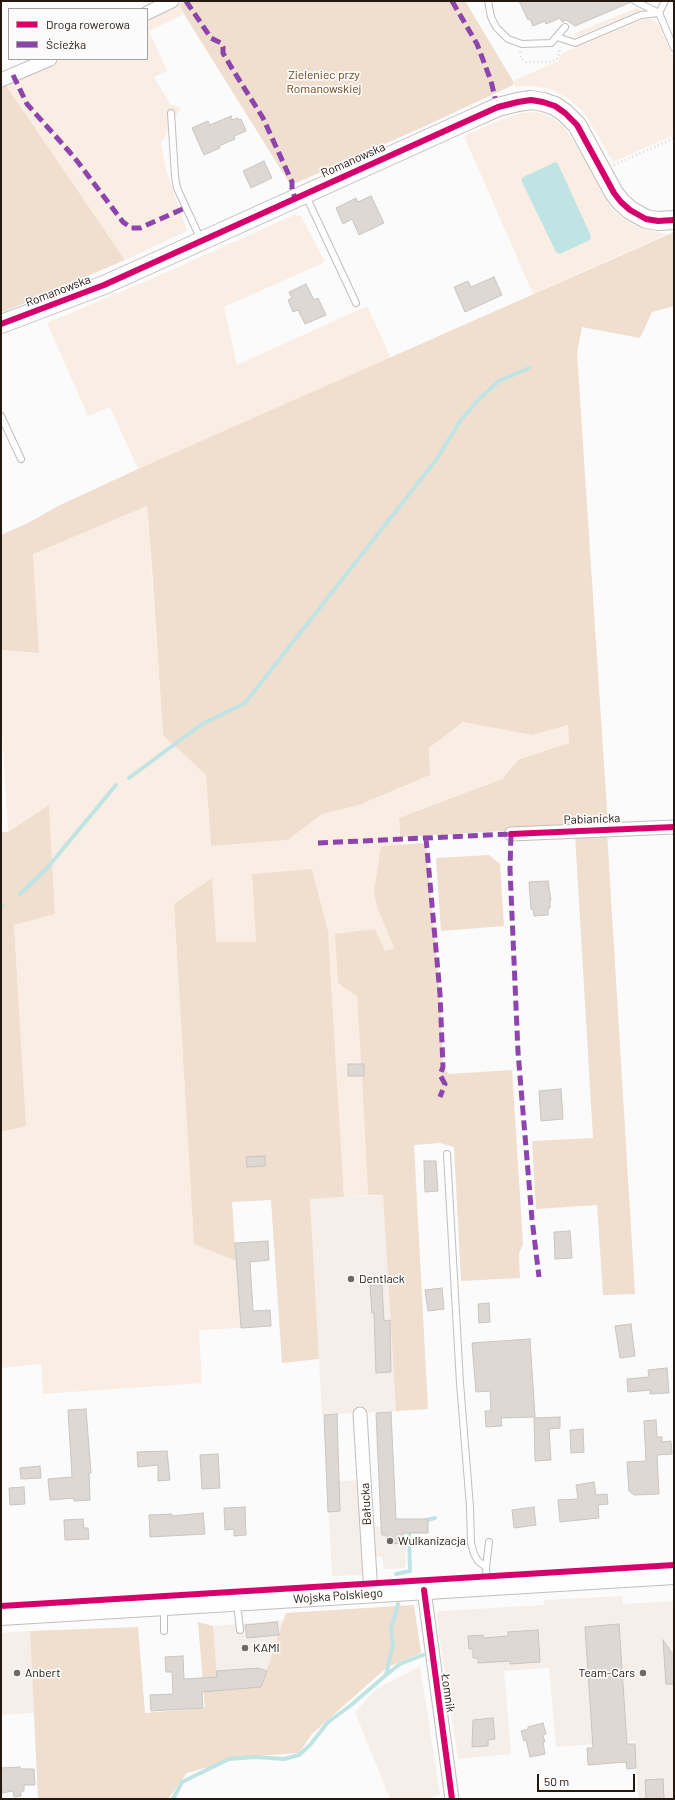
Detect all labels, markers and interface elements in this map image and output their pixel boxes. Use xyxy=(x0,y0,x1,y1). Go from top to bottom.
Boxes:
legend xyxy=(8,8,148,60)
text: Droga rowerowa xyxy=(46,17,130,31)
text: Ścieżka xyxy=(46,37,86,51)
park label: Zieleniec przy Romanowskiej xyxy=(286,68,362,96)
street label: Romanowska xyxy=(319,139,387,181)
street label: Romanowska xyxy=(23,272,93,310)
street label: Pabianicka xyxy=(563,811,621,827)
place label: Dentlack xyxy=(359,1272,405,1286)
marker: Dentlack xyxy=(346,1274,356,1284)
street label: Bałucka xyxy=(358,1482,374,1526)
place label: Wulkanizacja xyxy=(398,1534,466,1548)
marker: Wulkanizacja xyxy=(385,1536,395,1546)
street label: Wojska Polskiego xyxy=(293,1586,383,1606)
place label: KAMI xyxy=(253,1641,280,1655)
marker: KAMI xyxy=(240,1643,250,1653)
place label: Anbert xyxy=(25,1666,61,1680)
place label: Team-Cars xyxy=(579,1666,635,1680)
marker: Anbert xyxy=(12,1668,22,1678)
marker: Team-Cars xyxy=(638,1668,648,1678)
street label: Łomnik xyxy=(438,1673,458,1713)
scale bar xyxy=(539,1766,637,1792)
text: 50 m xyxy=(544,1774,569,1788)

